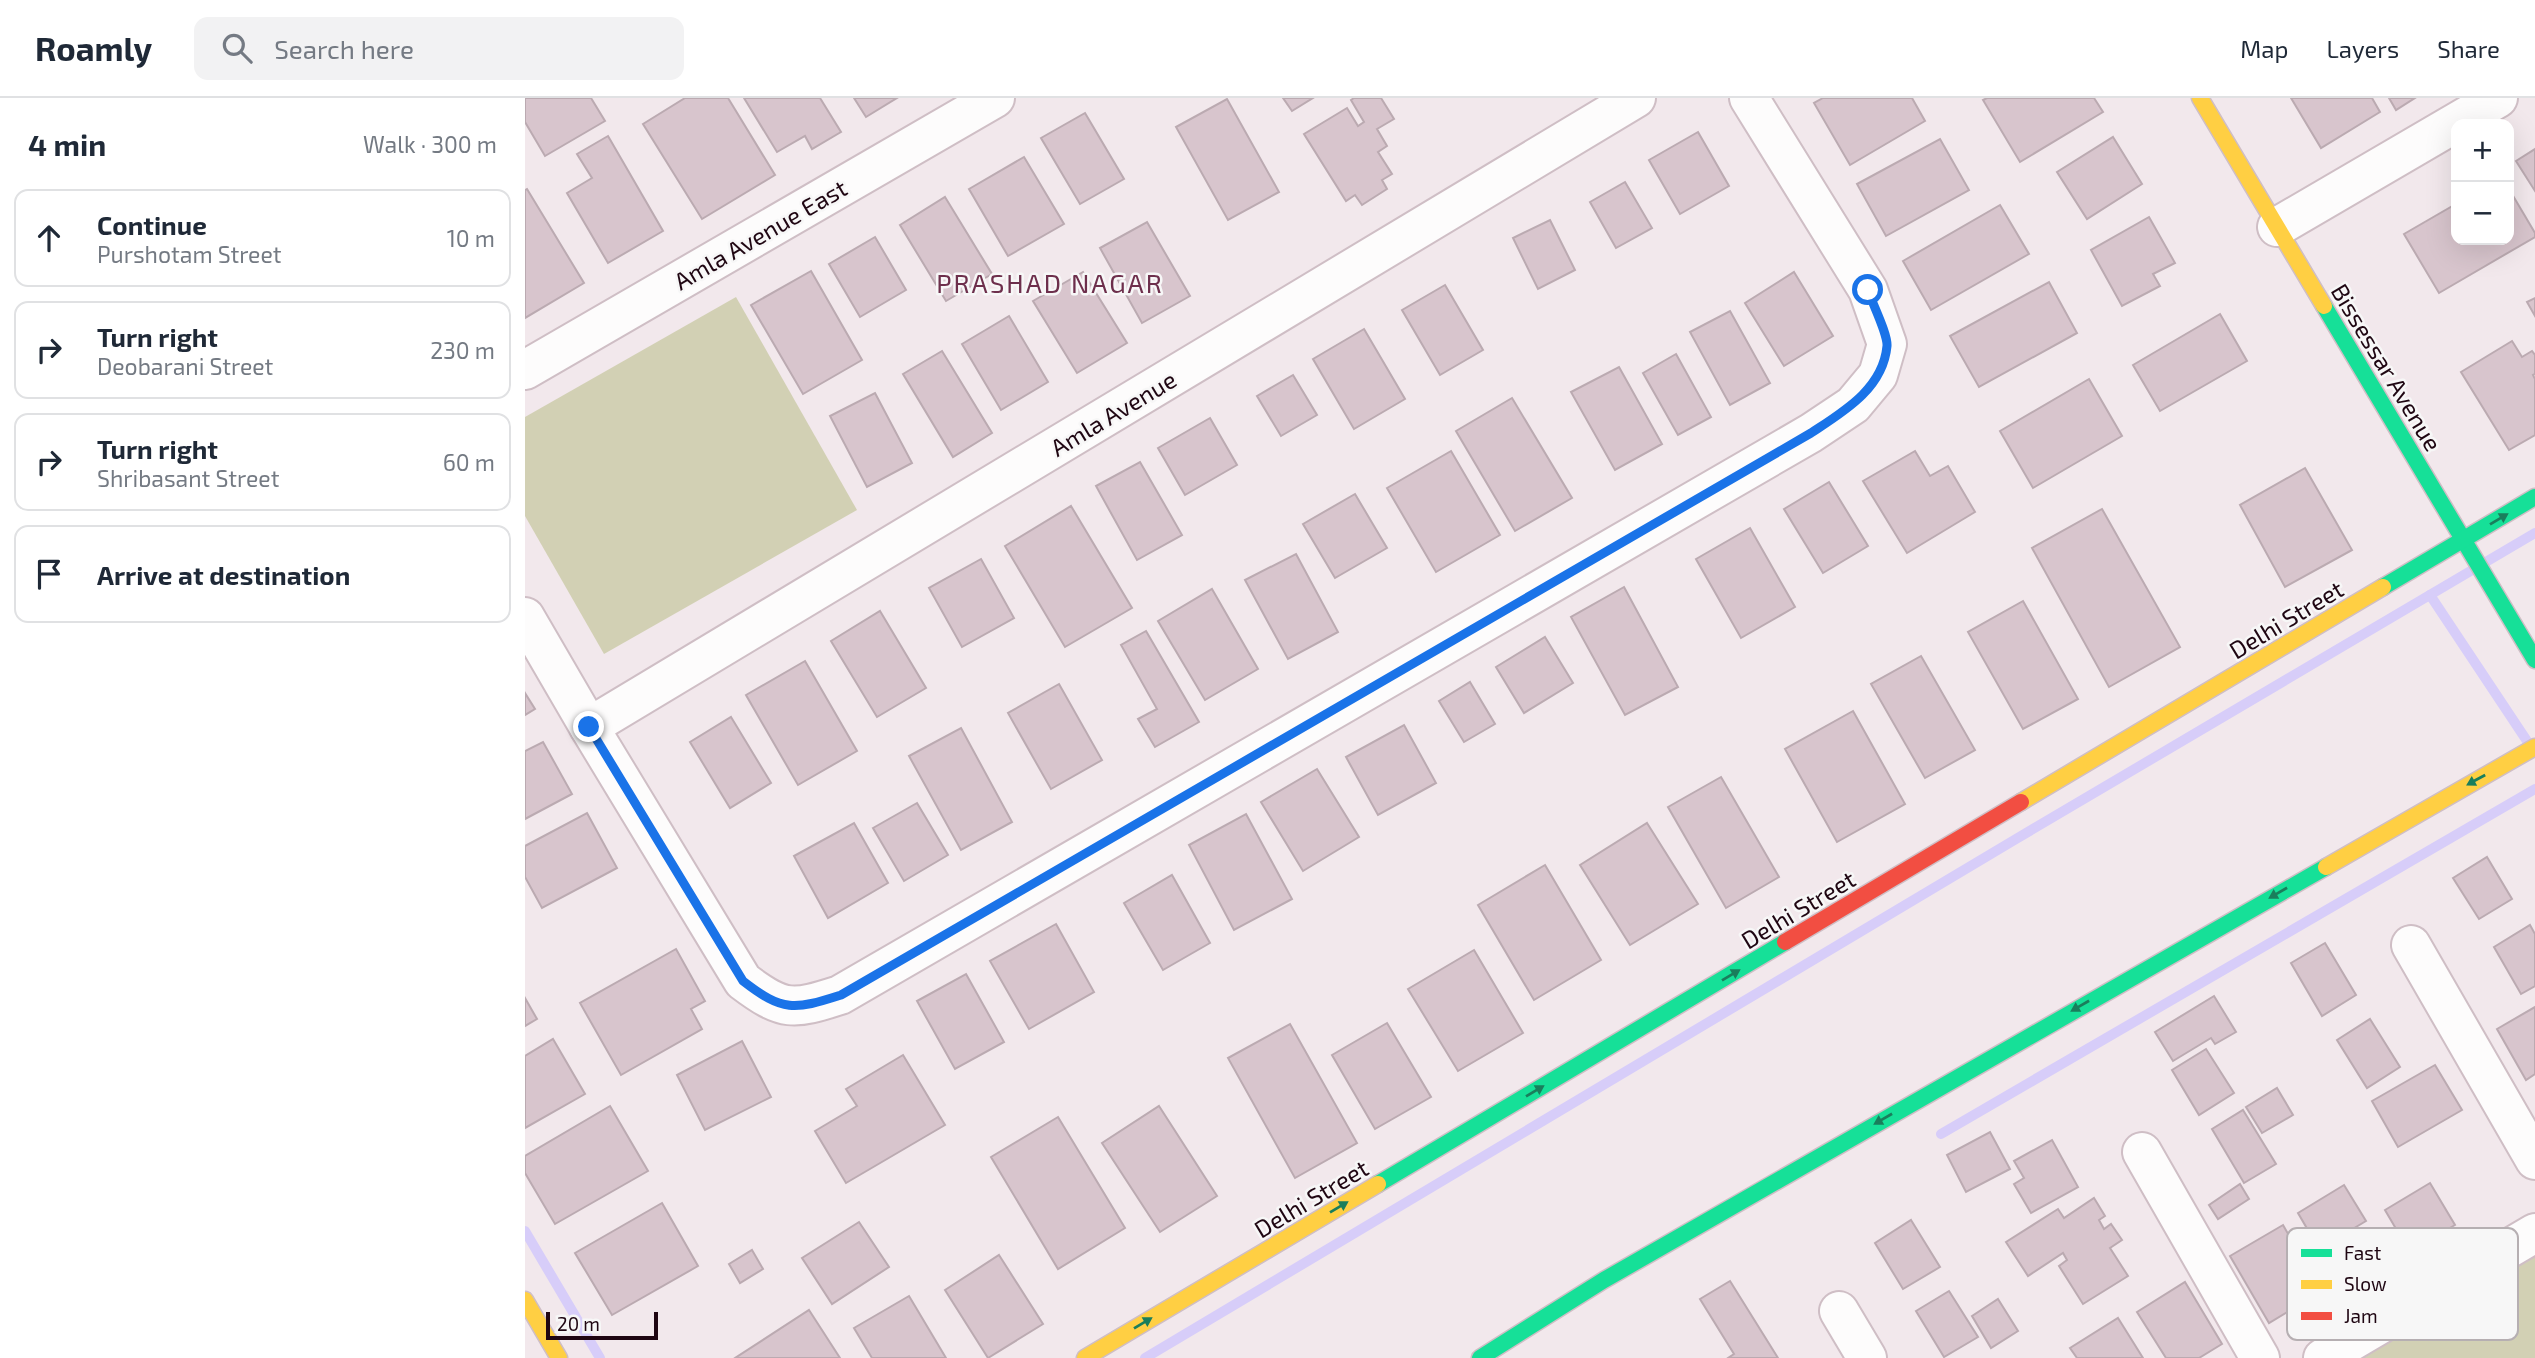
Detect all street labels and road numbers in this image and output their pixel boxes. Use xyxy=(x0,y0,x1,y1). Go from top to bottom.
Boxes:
street label: Amla Avenue East xyxy=(668,173,852,295)
street label: Bissessar Avenue xyxy=(2326,278,2448,456)
street label: Amla Avenue xyxy=(1045,364,1181,462)
street label: Delhi Street xyxy=(2224,574,2348,664)
street label: Delhi Street xyxy=(1736,864,1860,954)
street label: Delhi Street xyxy=(1249,1153,1373,1243)

